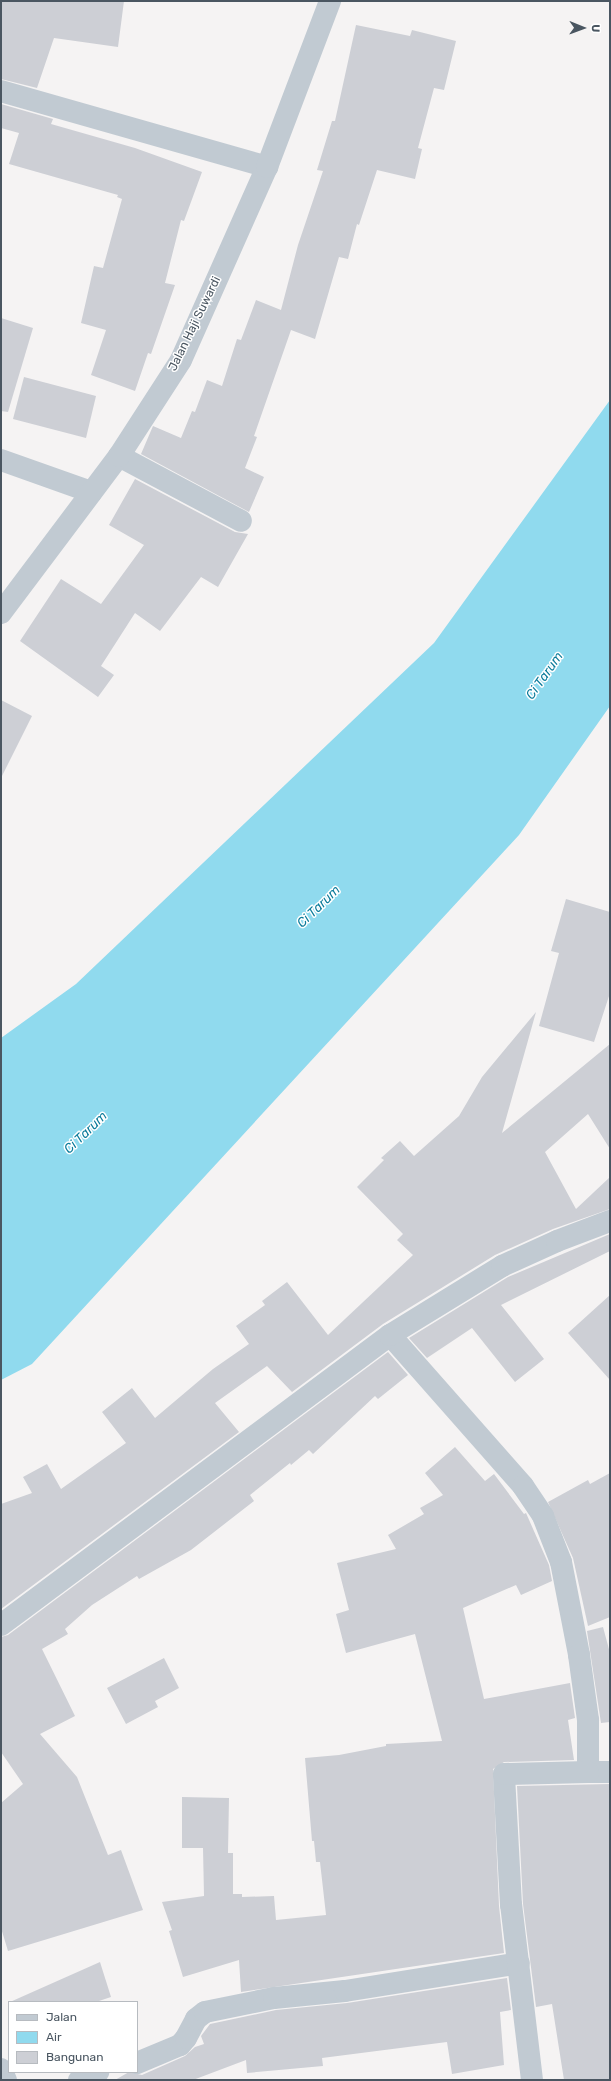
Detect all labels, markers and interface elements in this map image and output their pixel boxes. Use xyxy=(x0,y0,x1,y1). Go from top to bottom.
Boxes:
north arrow xyxy=(563,8,603,48)
text: U xyxy=(589,24,602,32)
street label: Jalan Haji Suwardi xyxy=(166,274,224,374)
water label: Ci Tarum xyxy=(523,649,567,703)
water label: Ci Tarum xyxy=(294,882,344,932)
water label: Ci Tarum xyxy=(61,1108,111,1158)
legend xyxy=(8,2001,138,2073)
text: Jalan xyxy=(46,2010,77,2024)
text: Air xyxy=(46,2030,62,2044)
text: Bangunan xyxy=(46,2050,103,2064)

